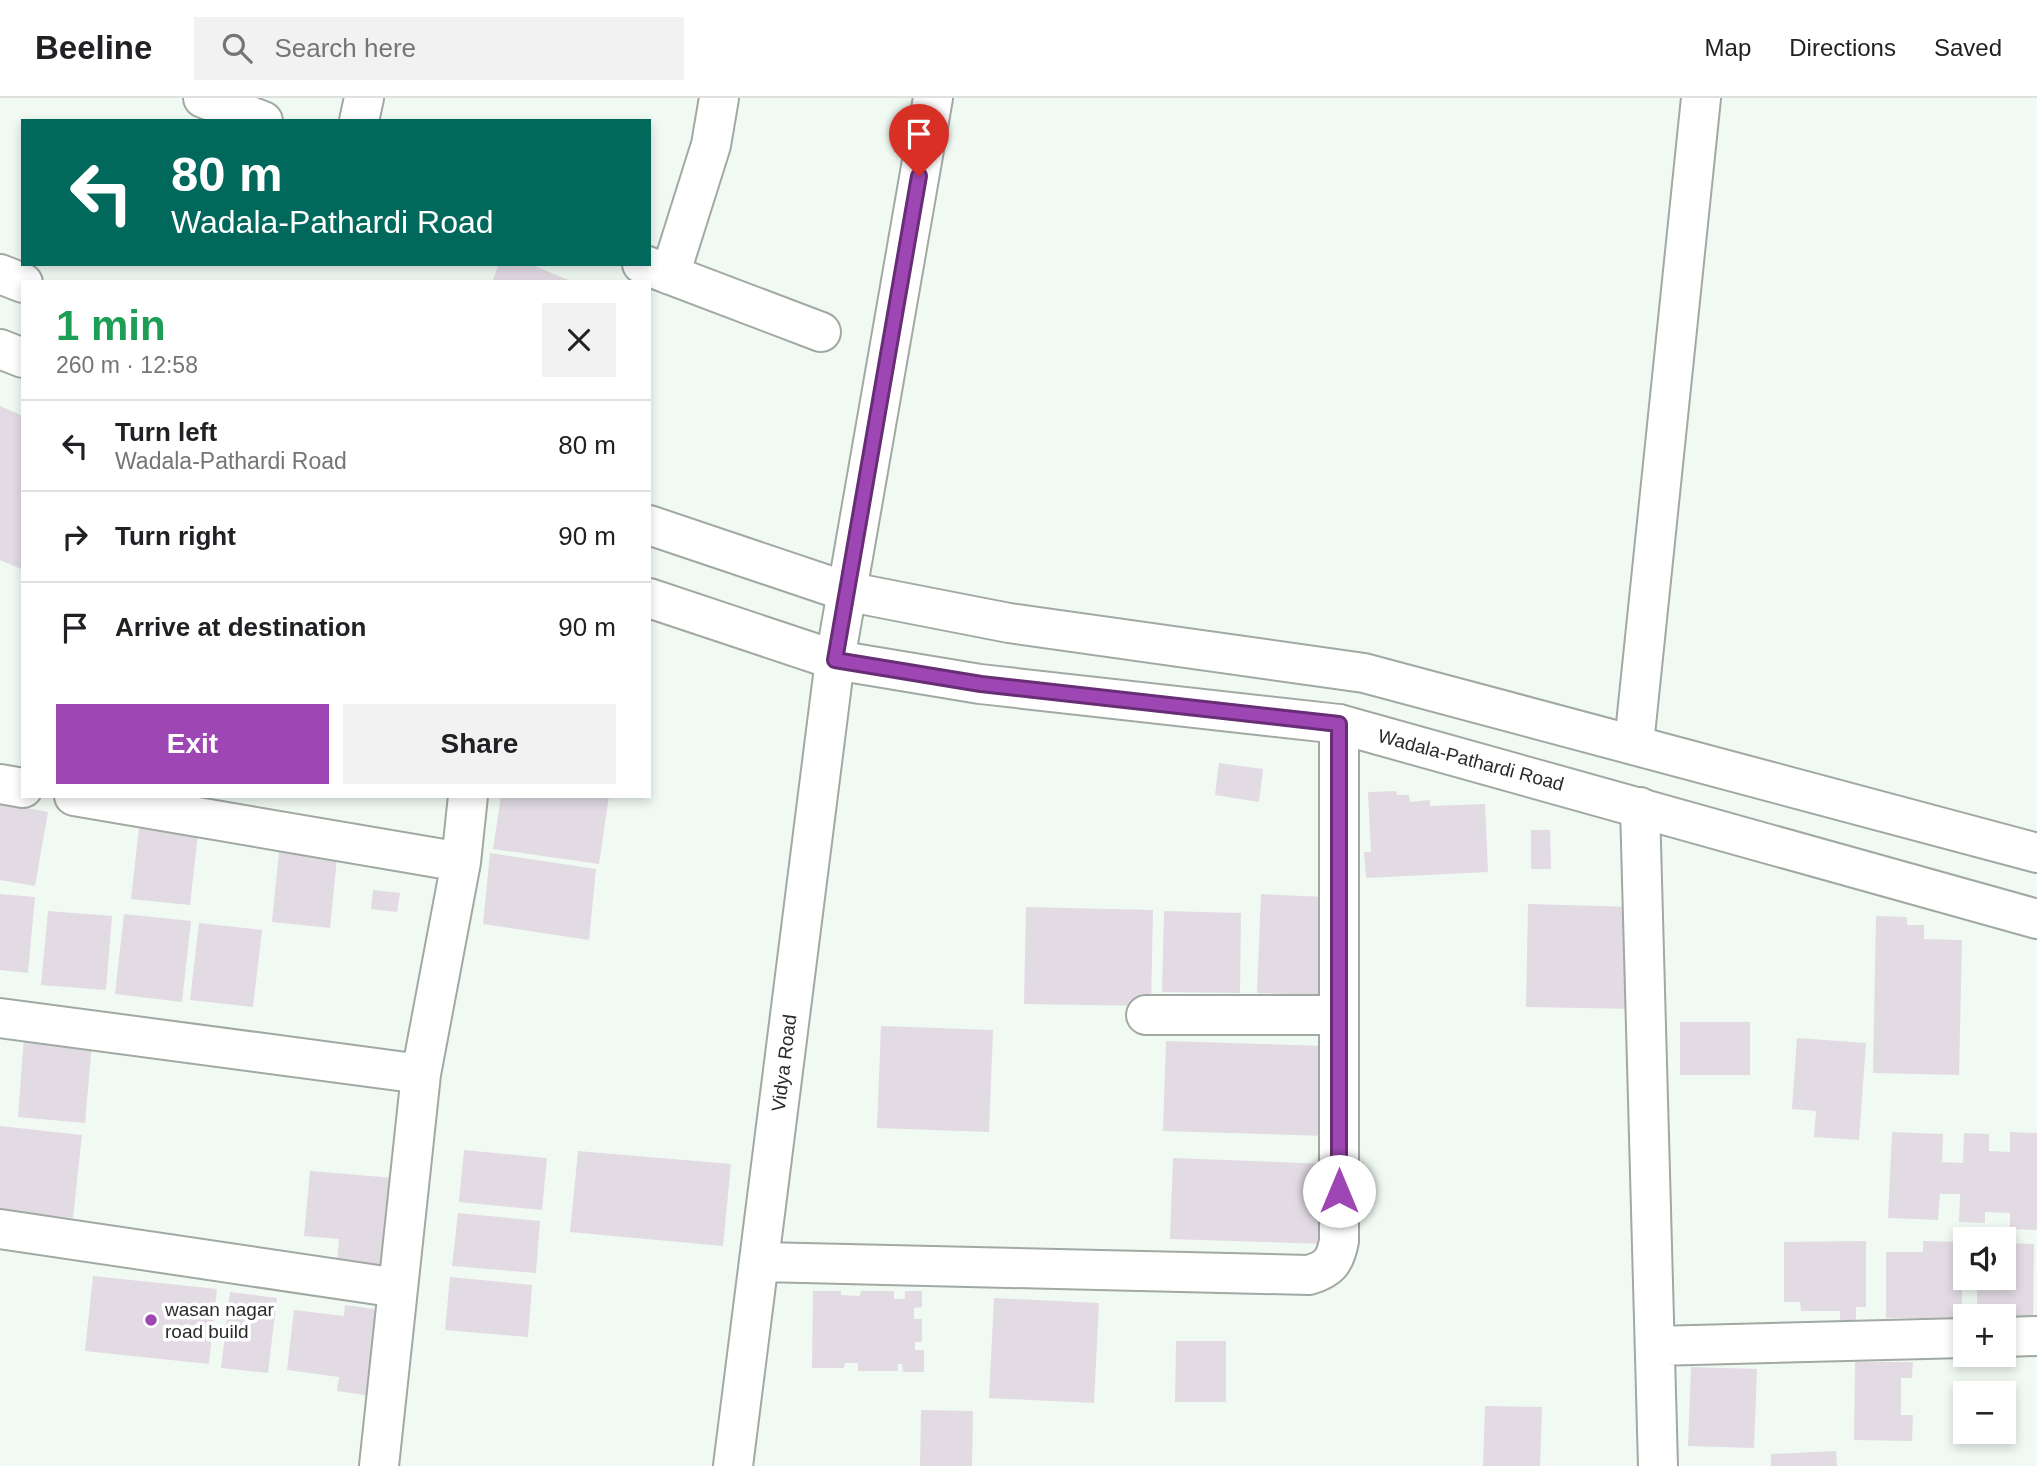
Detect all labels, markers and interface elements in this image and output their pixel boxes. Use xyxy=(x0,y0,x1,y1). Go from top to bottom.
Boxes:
search box xyxy=(194,17,684,80)
text: Beeline xyxy=(35,29,152,66)
icon: search xyxy=(218,29,256,67)
text: Search here xyxy=(274,33,416,63)
text: Map xyxy=(1705,34,1751,61)
text: Directions xyxy=(1789,34,1896,61)
text: Saved xyxy=(1934,34,2002,61)
pin xyxy=(889,104,949,176)
icon: arrive xyxy=(900,115,938,153)
icon: left xyxy=(56,147,147,238)
text: 80 m xyxy=(171,147,283,201)
text: Wadala-Pathardi Road xyxy=(171,204,494,240)
text: 1 min xyxy=(56,302,166,349)
button: close xyxy=(542,303,616,377)
text: 260 m · 12:58 xyxy=(56,352,198,378)
text: Turn left xyxy=(115,417,217,447)
icon: left xyxy=(56,427,94,465)
text: 80 m xyxy=(558,430,616,460)
text: Wadala-Pathardi Road xyxy=(115,448,347,474)
icon: right xyxy=(56,518,94,556)
text: Turn right xyxy=(115,521,236,551)
text: 90 m xyxy=(558,521,616,551)
icon: arrive xyxy=(56,609,94,647)
text: Arrive at destination xyxy=(115,612,366,642)
text: 90 m xyxy=(558,612,616,642)
button: Exit xyxy=(56,704,329,784)
button: Share xyxy=(343,704,616,784)
street label: Wadala-Pathardi Road xyxy=(1376,725,1566,795)
street label: Vidya Road xyxy=(768,1013,800,1113)
position arrow xyxy=(1302,1154,1376,1228)
map controls xyxy=(1953,1227,2016,1444)
button: sound xyxy=(1953,1227,2016,1290)
place label: wasan nagar road build xyxy=(164,1299,274,1342)
button: + xyxy=(1953,1304,2016,1367)
marker: wasan nagar road build xyxy=(143,1312,159,1328)
button: − xyxy=(1953,1381,2016,1444)

